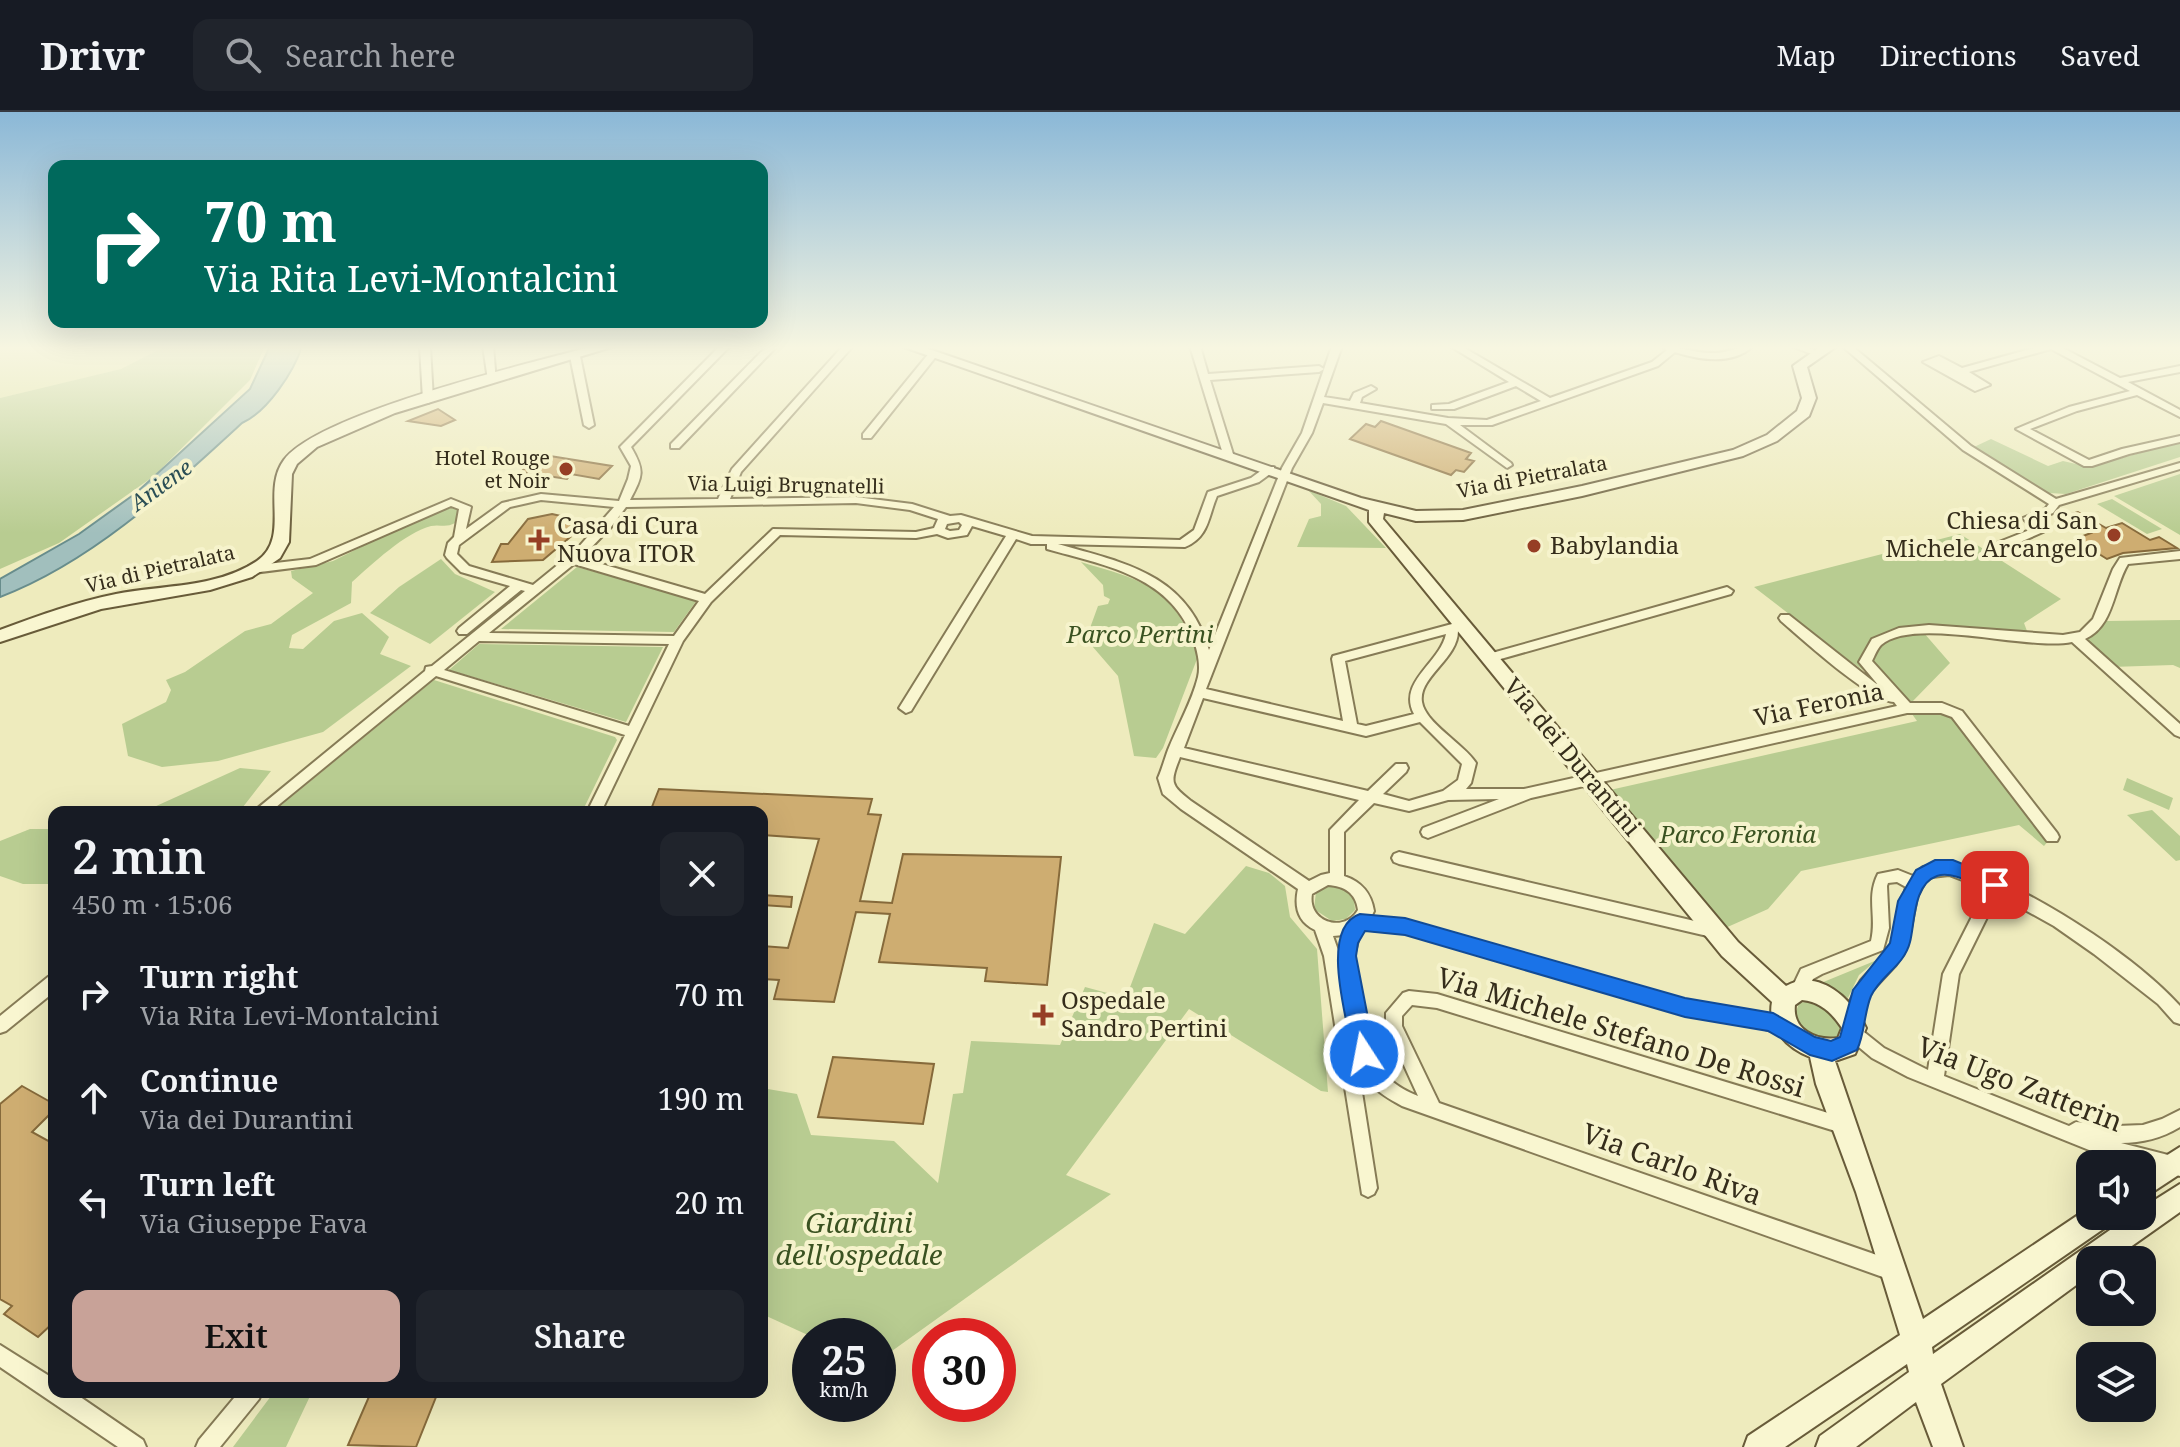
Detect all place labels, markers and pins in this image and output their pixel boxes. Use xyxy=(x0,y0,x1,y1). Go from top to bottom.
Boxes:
place label: Hotel Rouge et Noir xyxy=(435,444,551,494)
marker: Hotel Rouge et Noir xyxy=(557,460,575,478)
place label: Chiesa di San Michele Arcangelo xyxy=(1885,503,2098,564)
place label: Casa di Cura Nuova ITOR xyxy=(557,508,699,569)
marker: Chiesa di San Michele Arcangelo xyxy=(2105,526,2123,544)
place label: Babylandia xyxy=(1550,528,1679,561)
marker: Casa di Cura Nuova ITOR xyxy=(528,529,550,551)
marker: Babylandia xyxy=(1525,537,1543,555)
pin xyxy=(1961,851,2029,919)
place label: Ospedale Sandro Pertini xyxy=(1061,983,1227,1044)
marker: Ospedale Sandro Pertini xyxy=(1032,1004,1054,1026)

